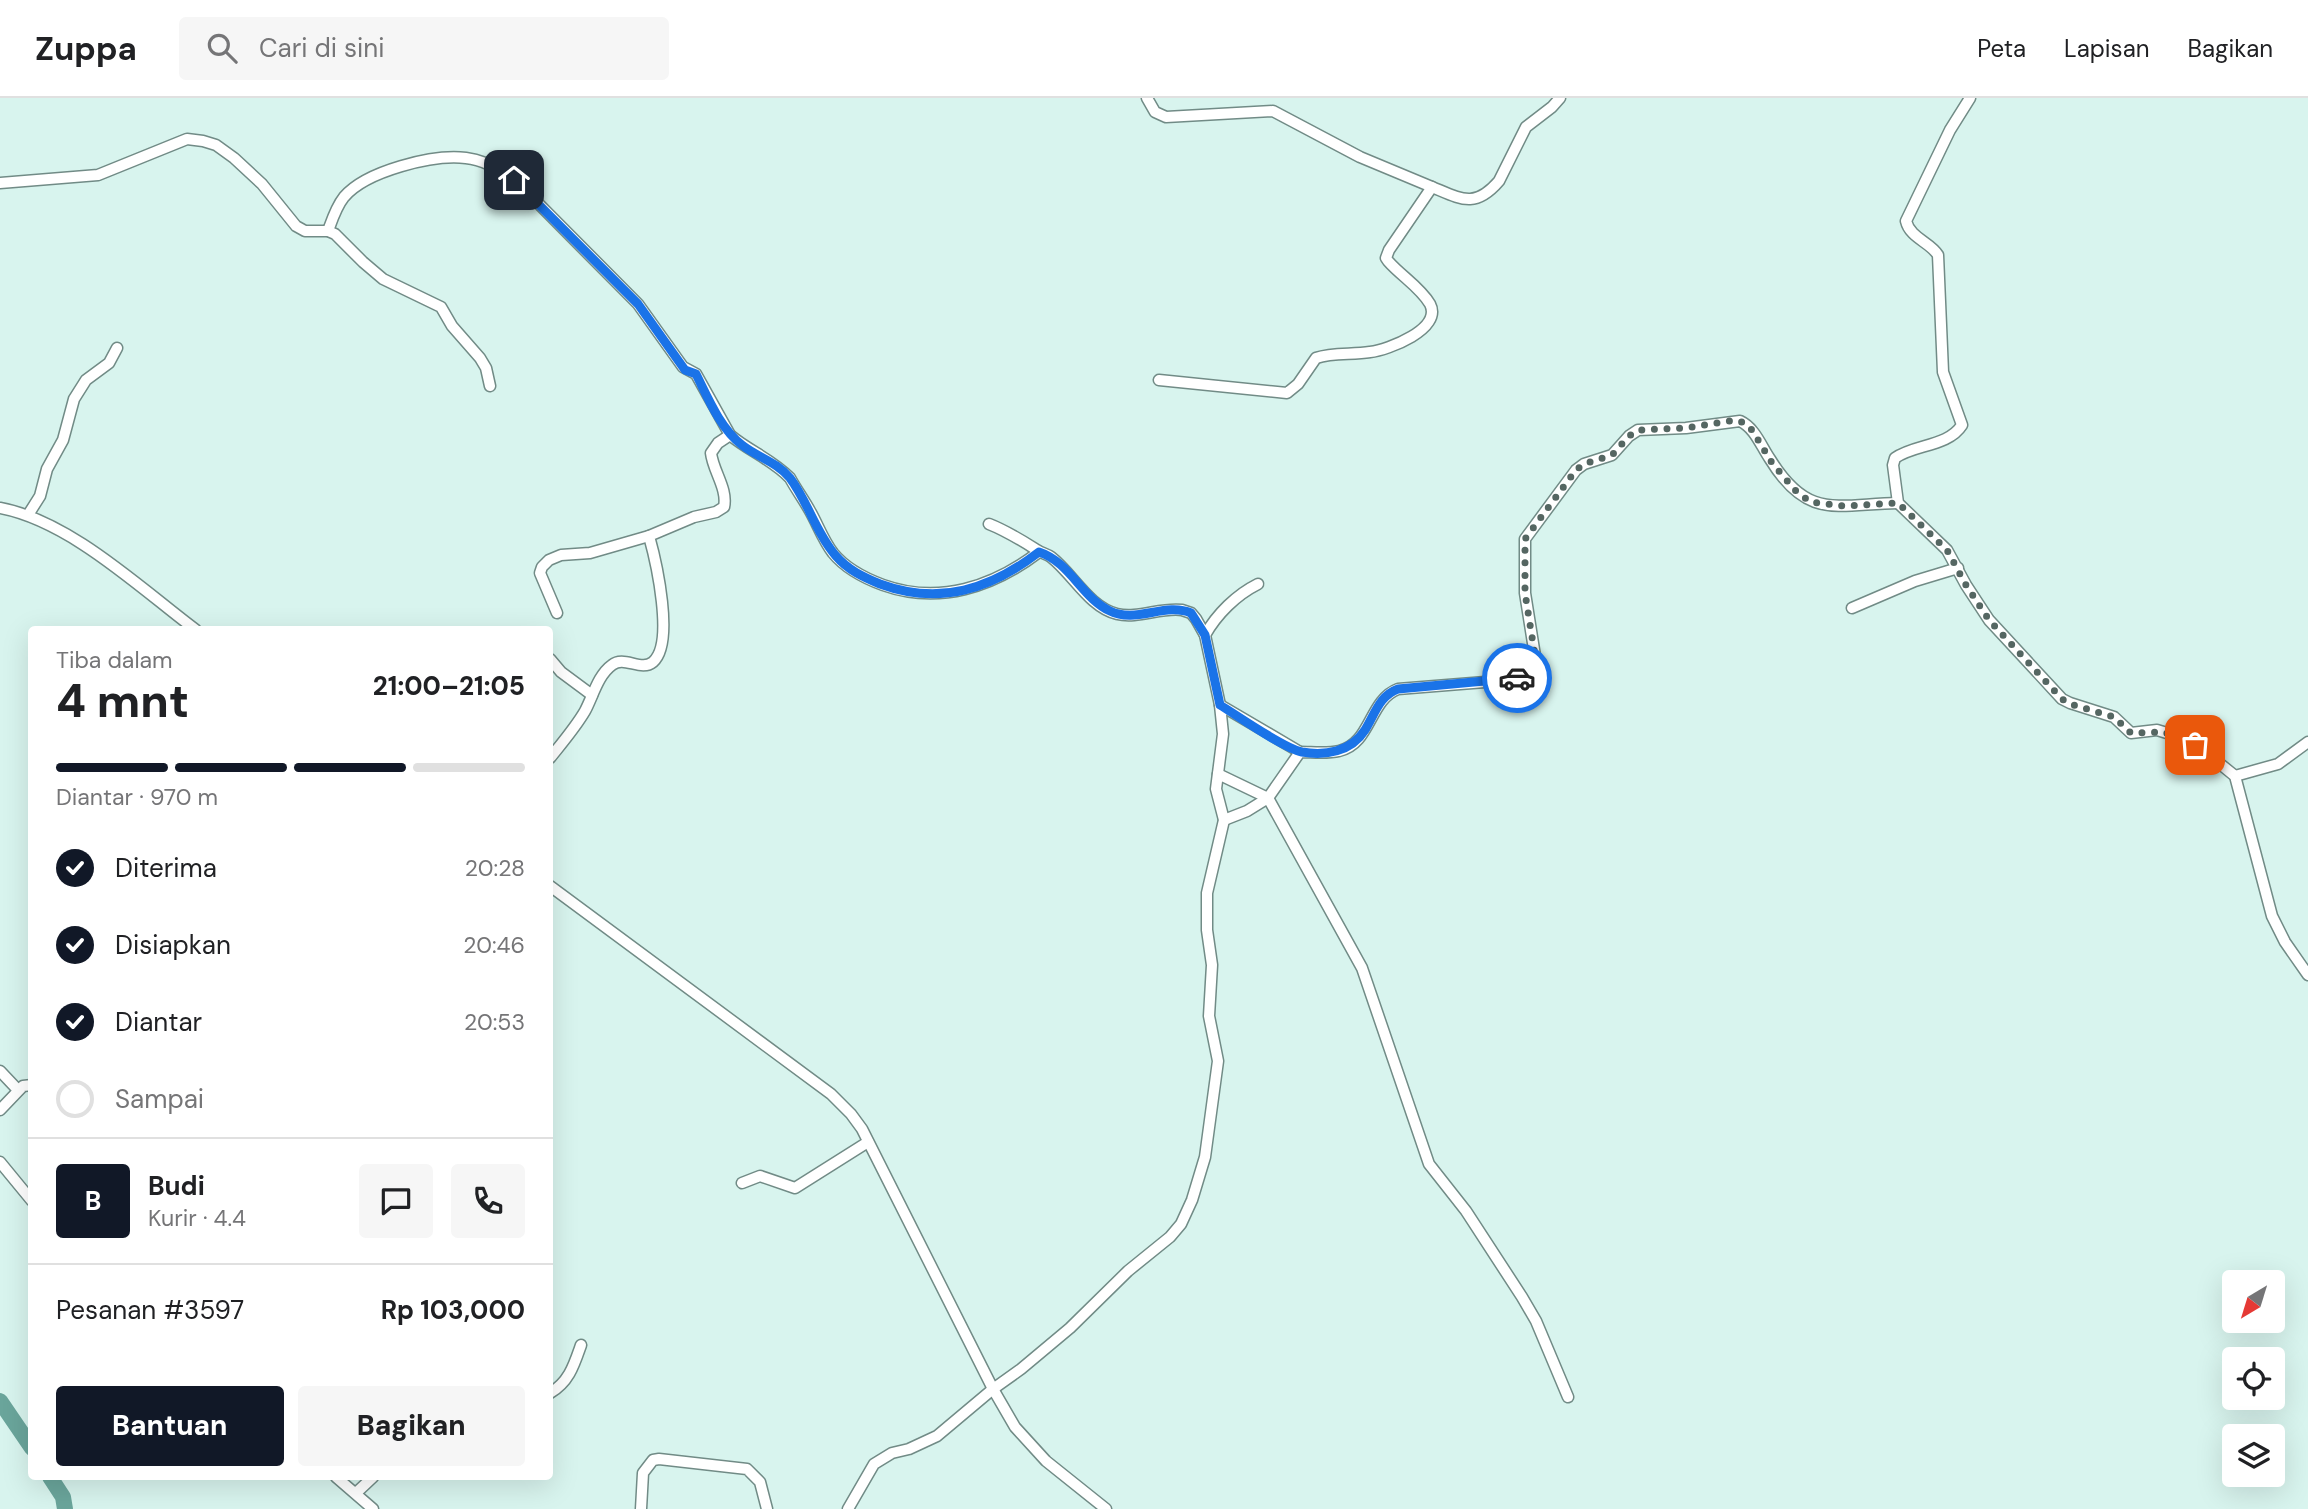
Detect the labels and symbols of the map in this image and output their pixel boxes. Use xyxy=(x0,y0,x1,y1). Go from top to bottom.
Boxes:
pin xyxy=(484,150,544,210)
courier xyxy=(1482,643,1552,713)
pin xyxy=(2165,715,2225,775)
north arrow xyxy=(2222,1270,2286,1334)

